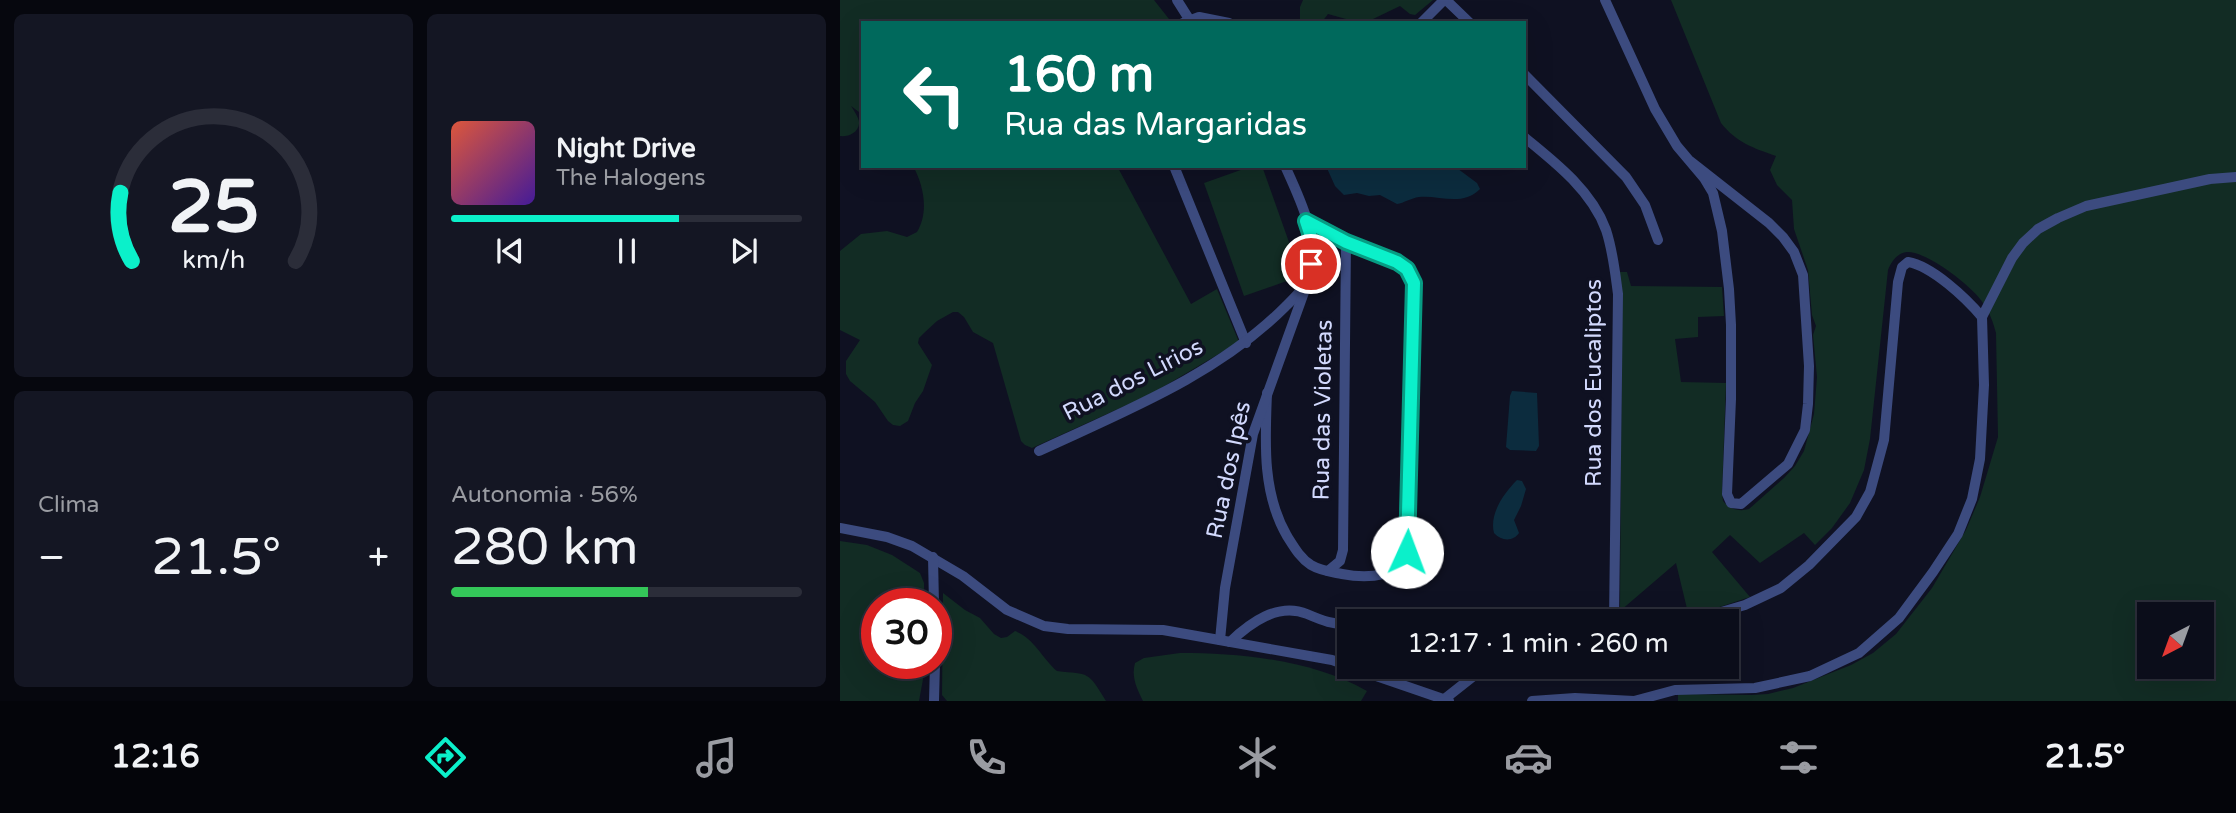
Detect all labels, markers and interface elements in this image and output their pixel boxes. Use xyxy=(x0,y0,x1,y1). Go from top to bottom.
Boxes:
text: 160 m xyxy=(1004,46,1154,105)
icon: left xyxy=(889,49,980,140)
text: Rua das Margaridas xyxy=(1004,106,1307,144)
text: Night Drive xyxy=(556,133,696,164)
text: The Halogens xyxy=(556,164,705,192)
text: 25 xyxy=(168,165,259,253)
icon: previous xyxy=(491,232,529,270)
icon: pause xyxy=(608,232,646,270)
icon: next xyxy=(725,232,763,270)
pin xyxy=(1281,234,1341,294)
text: km/h xyxy=(182,245,245,275)
icon: arrive xyxy=(1292,245,1330,283)
street label: Rua dos Eucaliptos xyxy=(1580,279,1608,487)
street label: Rua das Violetas xyxy=(1307,319,1339,501)
street label: Rua dos Lirios xyxy=(1058,333,1208,427)
street label: Rua dos Ipês xyxy=(1201,399,1257,541)
text: Autonomia · 56% xyxy=(451,481,638,509)
text: Clima xyxy=(38,491,99,519)
position arrow xyxy=(1370,515,1444,589)
text: 280 km xyxy=(451,516,639,579)
text: 21.5° xyxy=(151,526,281,589)
text: − xyxy=(38,535,65,581)
text: + xyxy=(368,535,389,581)
speed limit sign: 30 xyxy=(861,588,952,679)
north arrow xyxy=(2137,602,2214,679)
map controls xyxy=(2137,602,2214,679)
text: 12:17 · 1 min · 260 m xyxy=(1407,628,1669,659)
icon: directions xyxy=(421,733,470,782)
icon: music xyxy=(692,733,741,782)
icon: phone xyxy=(962,733,1011,782)
icon: climate xyxy=(1233,733,1282,782)
icon: car xyxy=(1504,733,1553,782)
icon: filters xyxy=(1774,733,1823,782)
text: 12:16 xyxy=(111,738,200,776)
text: 21.5° xyxy=(2045,738,2125,776)

